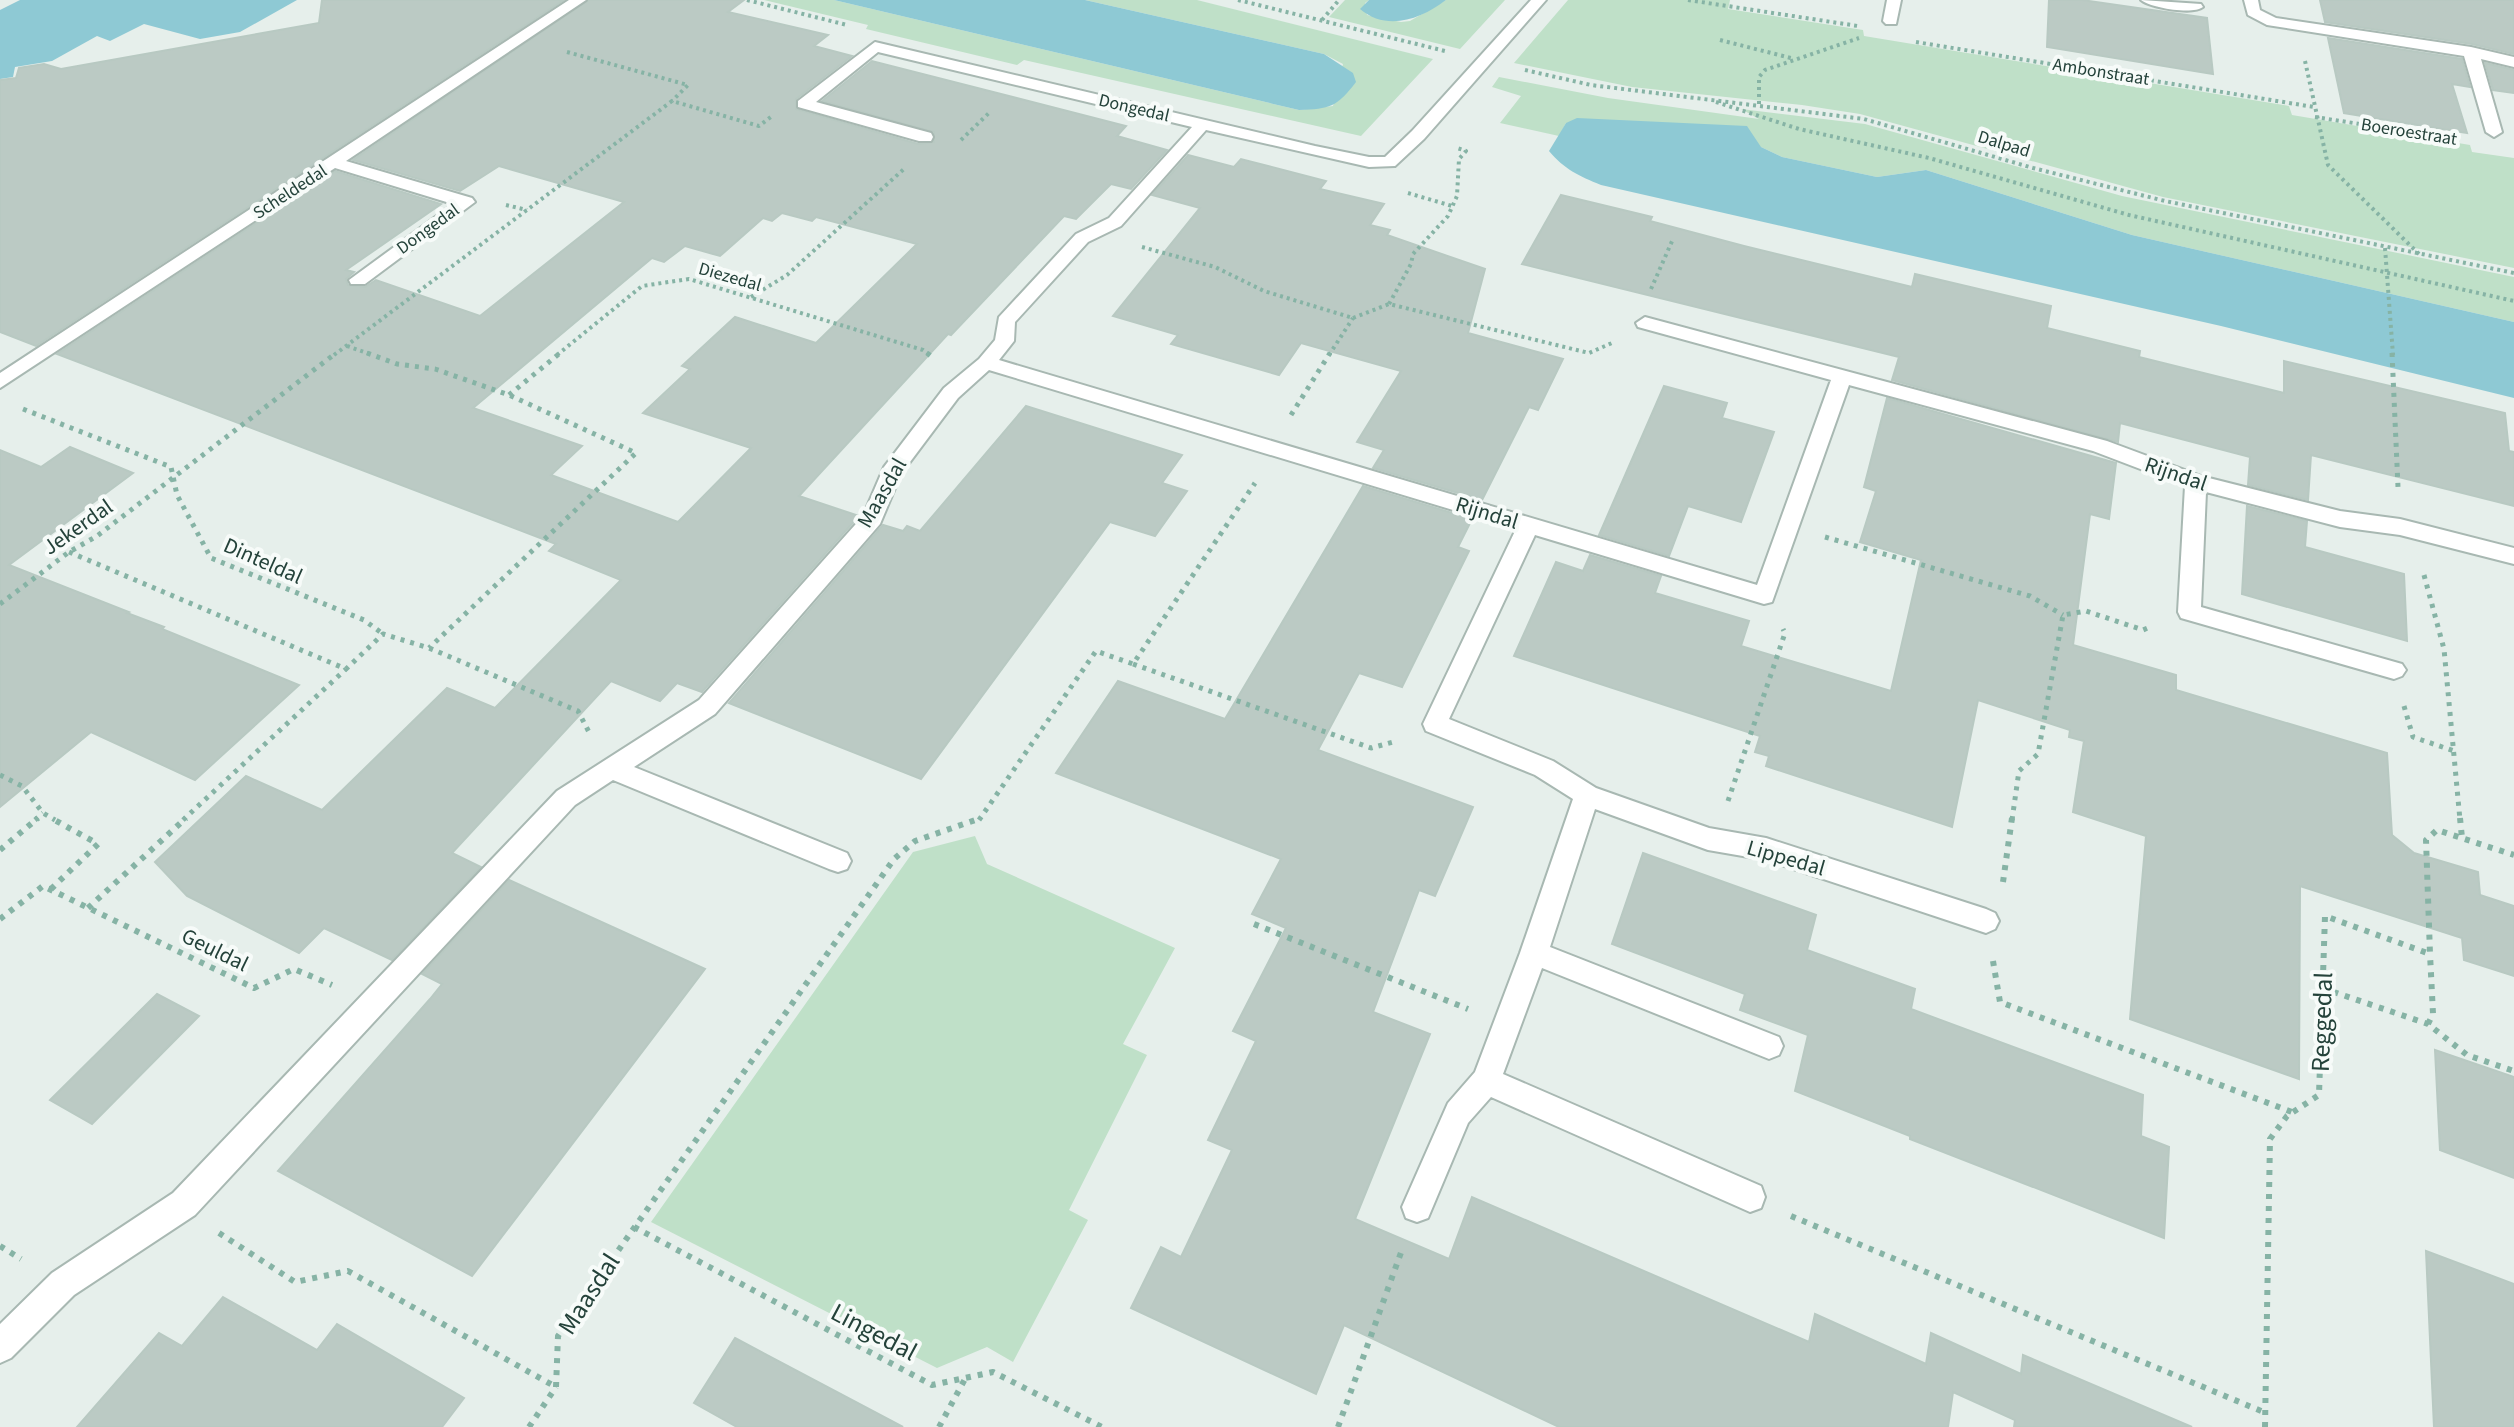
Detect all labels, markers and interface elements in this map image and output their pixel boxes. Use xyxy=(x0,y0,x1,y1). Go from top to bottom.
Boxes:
street label: Ambonstraat xyxy=(2051,52,2151,92)
street label: Dongedal xyxy=(1096,88,1172,128)
street label: Boeroestraat xyxy=(2359,112,2459,152)
street label: Dalpad xyxy=(1975,124,2033,164)
street label: Scheldedal xyxy=(248,159,332,225)
street label: Dongedal xyxy=(391,198,465,260)
street label: Diezedal xyxy=(696,256,764,298)
street label: Rijndal xyxy=(2140,448,2212,500)
street label: Maasdal xyxy=(849,452,915,534)
street label: Rijndal xyxy=(1452,488,1522,538)
street label: Jekerdal xyxy=(36,491,120,563)
street label: Dinteldal xyxy=(218,529,308,593)
street label: Lippedal xyxy=(1743,832,1829,884)
street label: Geuldal xyxy=(176,920,254,980)
street label: Reggedal xyxy=(2302,971,2342,1073)
street label: Maasdal xyxy=(549,1246,629,1342)
street label: Lingedal xyxy=(824,1294,924,1370)

